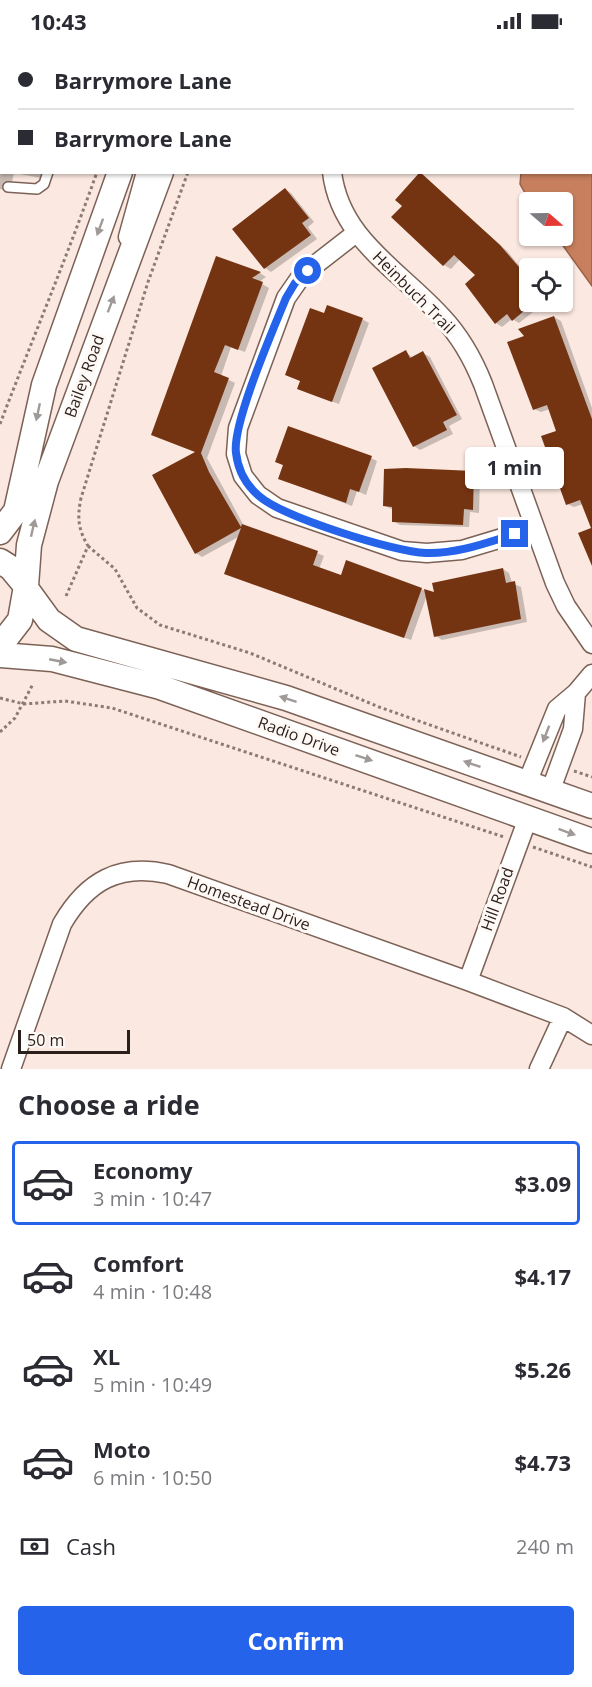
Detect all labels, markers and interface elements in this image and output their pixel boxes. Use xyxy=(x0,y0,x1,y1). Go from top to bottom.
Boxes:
text: 10:43 xyxy=(30,6,87,36)
text: Barrymore Lane xyxy=(54,65,232,95)
text: Barrymore Lane xyxy=(54,123,232,153)
north arrow xyxy=(519,192,573,246)
map controls xyxy=(519,192,573,312)
one-way arrow xyxy=(94,219,104,237)
street label: Heinbuch Trail xyxy=(368,246,460,338)
route start xyxy=(294,257,321,284)
button: locate xyxy=(519,258,573,312)
one-way arrow xyxy=(106,295,116,313)
street label: Bailey Road xyxy=(59,332,109,420)
one-way arrow xyxy=(32,403,42,421)
callout: 1 min xyxy=(466,447,564,489)
text: 1 min xyxy=(487,454,542,481)
one-way arrow xyxy=(29,519,39,537)
route end xyxy=(501,520,528,547)
one-way arrow xyxy=(49,657,68,666)
one-way arrow xyxy=(279,694,297,703)
street label: Radio Drive xyxy=(255,711,343,761)
one-way arrow xyxy=(541,725,550,743)
one-way arrow xyxy=(355,754,373,764)
one-way arrow xyxy=(463,758,481,768)
one-way arrow xyxy=(558,827,576,837)
street label: Hill Road xyxy=(475,864,519,934)
street label: Homestead Drive xyxy=(184,871,314,935)
scale bar xyxy=(18,1027,130,1055)
text: 50 m xyxy=(27,1029,64,1051)
text: Choose a ride xyxy=(18,1086,200,1123)
text: Economy xyxy=(93,1155,192,1185)
icon: car xyxy=(21,1156,75,1210)
text: $3.09 xyxy=(514,1168,571,1198)
text: 3 min · 10:47 xyxy=(93,1185,212,1212)
text: Comfort xyxy=(93,1248,184,1278)
icon: car xyxy=(21,1249,75,1303)
text: $4.17 xyxy=(514,1261,571,1291)
text: 4 min · 10:48 xyxy=(93,1278,212,1305)
text: XL xyxy=(93,1341,120,1371)
icon: car xyxy=(21,1342,75,1396)
text: $5.26 xyxy=(514,1354,571,1384)
text: 5 min · 10:49 xyxy=(93,1371,212,1398)
text: Moto xyxy=(93,1434,151,1464)
icon: car xyxy=(21,1435,75,1489)
text: $4.73 xyxy=(514,1447,571,1477)
text: 6 min · 10:50 xyxy=(93,1464,212,1491)
icon: cash xyxy=(18,1530,51,1563)
text: Cash xyxy=(66,1531,116,1561)
text: 240 m xyxy=(516,1533,574,1560)
button: Confirm xyxy=(18,1606,574,1675)

